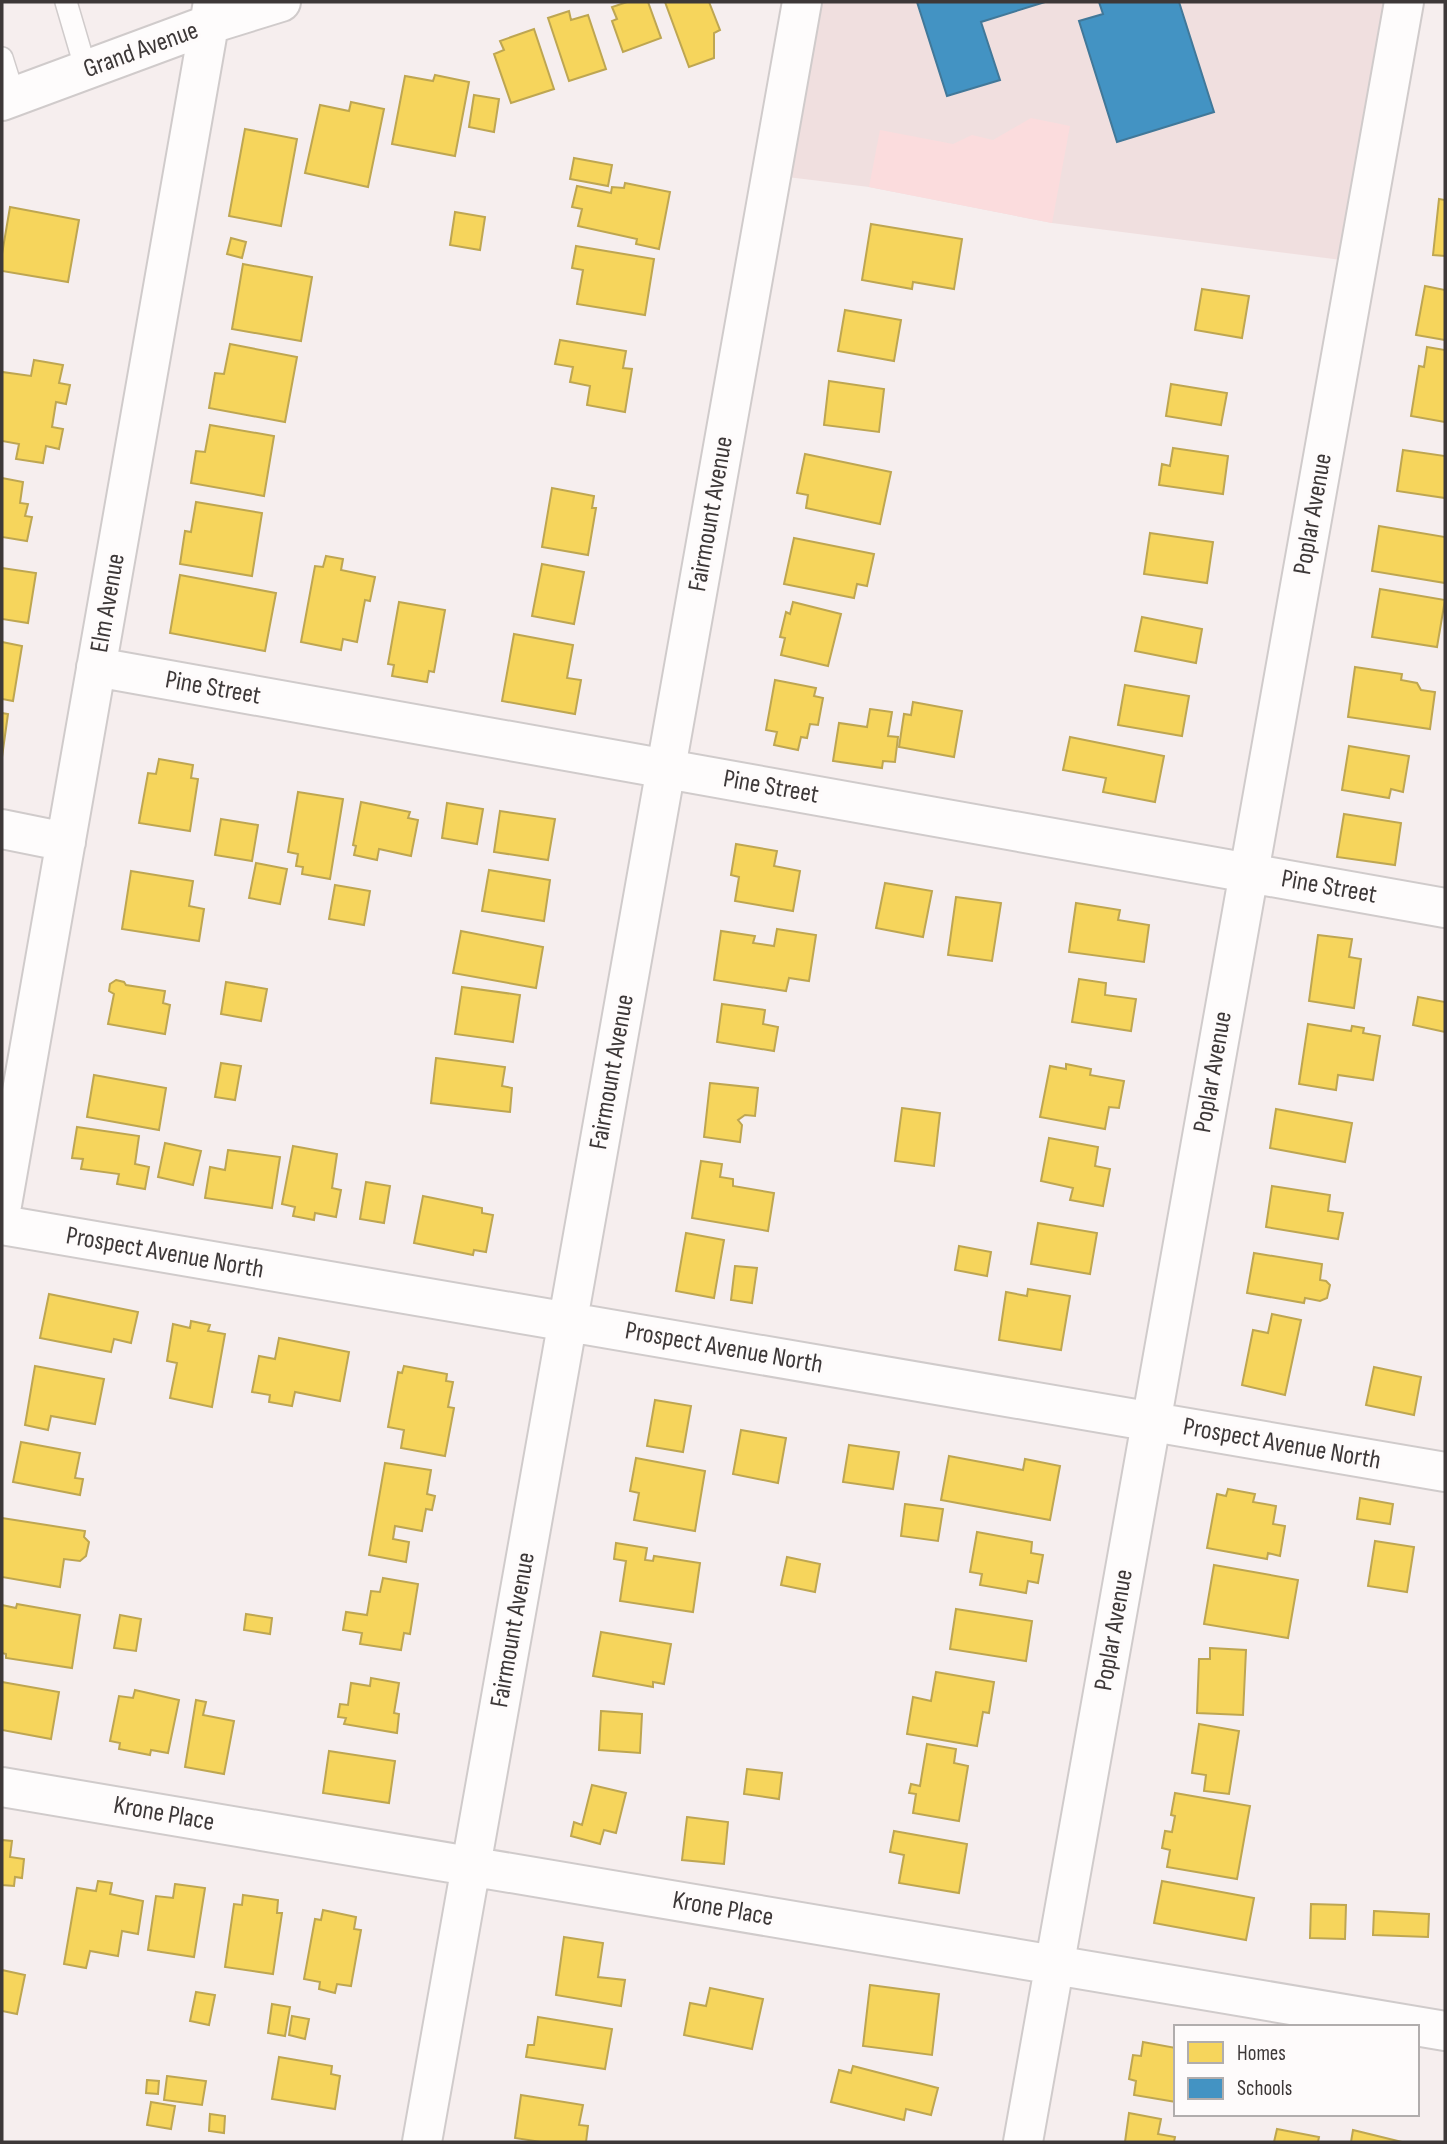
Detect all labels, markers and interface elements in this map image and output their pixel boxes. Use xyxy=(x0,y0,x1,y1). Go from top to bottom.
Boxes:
street label: Grand Avenue xyxy=(79,15,203,85)
street label: Fairmount Avenue xyxy=(682,434,740,594)
street label: Poplar Avenue xyxy=(1287,451,1339,577)
street label: Elm Avenue xyxy=(84,551,132,655)
street label: Pine Street xyxy=(163,664,263,712)
street label: Pine Street xyxy=(721,763,821,811)
street label: Pine Street xyxy=(1279,863,1379,911)
street label: Fairmount Avenue xyxy=(583,992,641,1152)
street label: Poplar Avenue xyxy=(1187,1009,1239,1135)
street label: Prospect Avenue North xyxy=(64,1220,266,1286)
street label: Prospect Avenue North xyxy=(623,1315,825,1381)
street label: Prospect Avenue North xyxy=(1181,1411,1383,1477)
street label: Fairmount Avenue xyxy=(484,1550,542,1710)
street label: Poplar Avenue xyxy=(1088,1567,1140,1693)
street label: Krone Place xyxy=(111,1790,217,1838)
street label: Krone Place xyxy=(670,1885,776,1933)
legend xyxy=(1174,2025,1419,2116)
text: Homes xyxy=(1237,2041,1286,2066)
text: Schools xyxy=(1237,2076,1292,2101)

